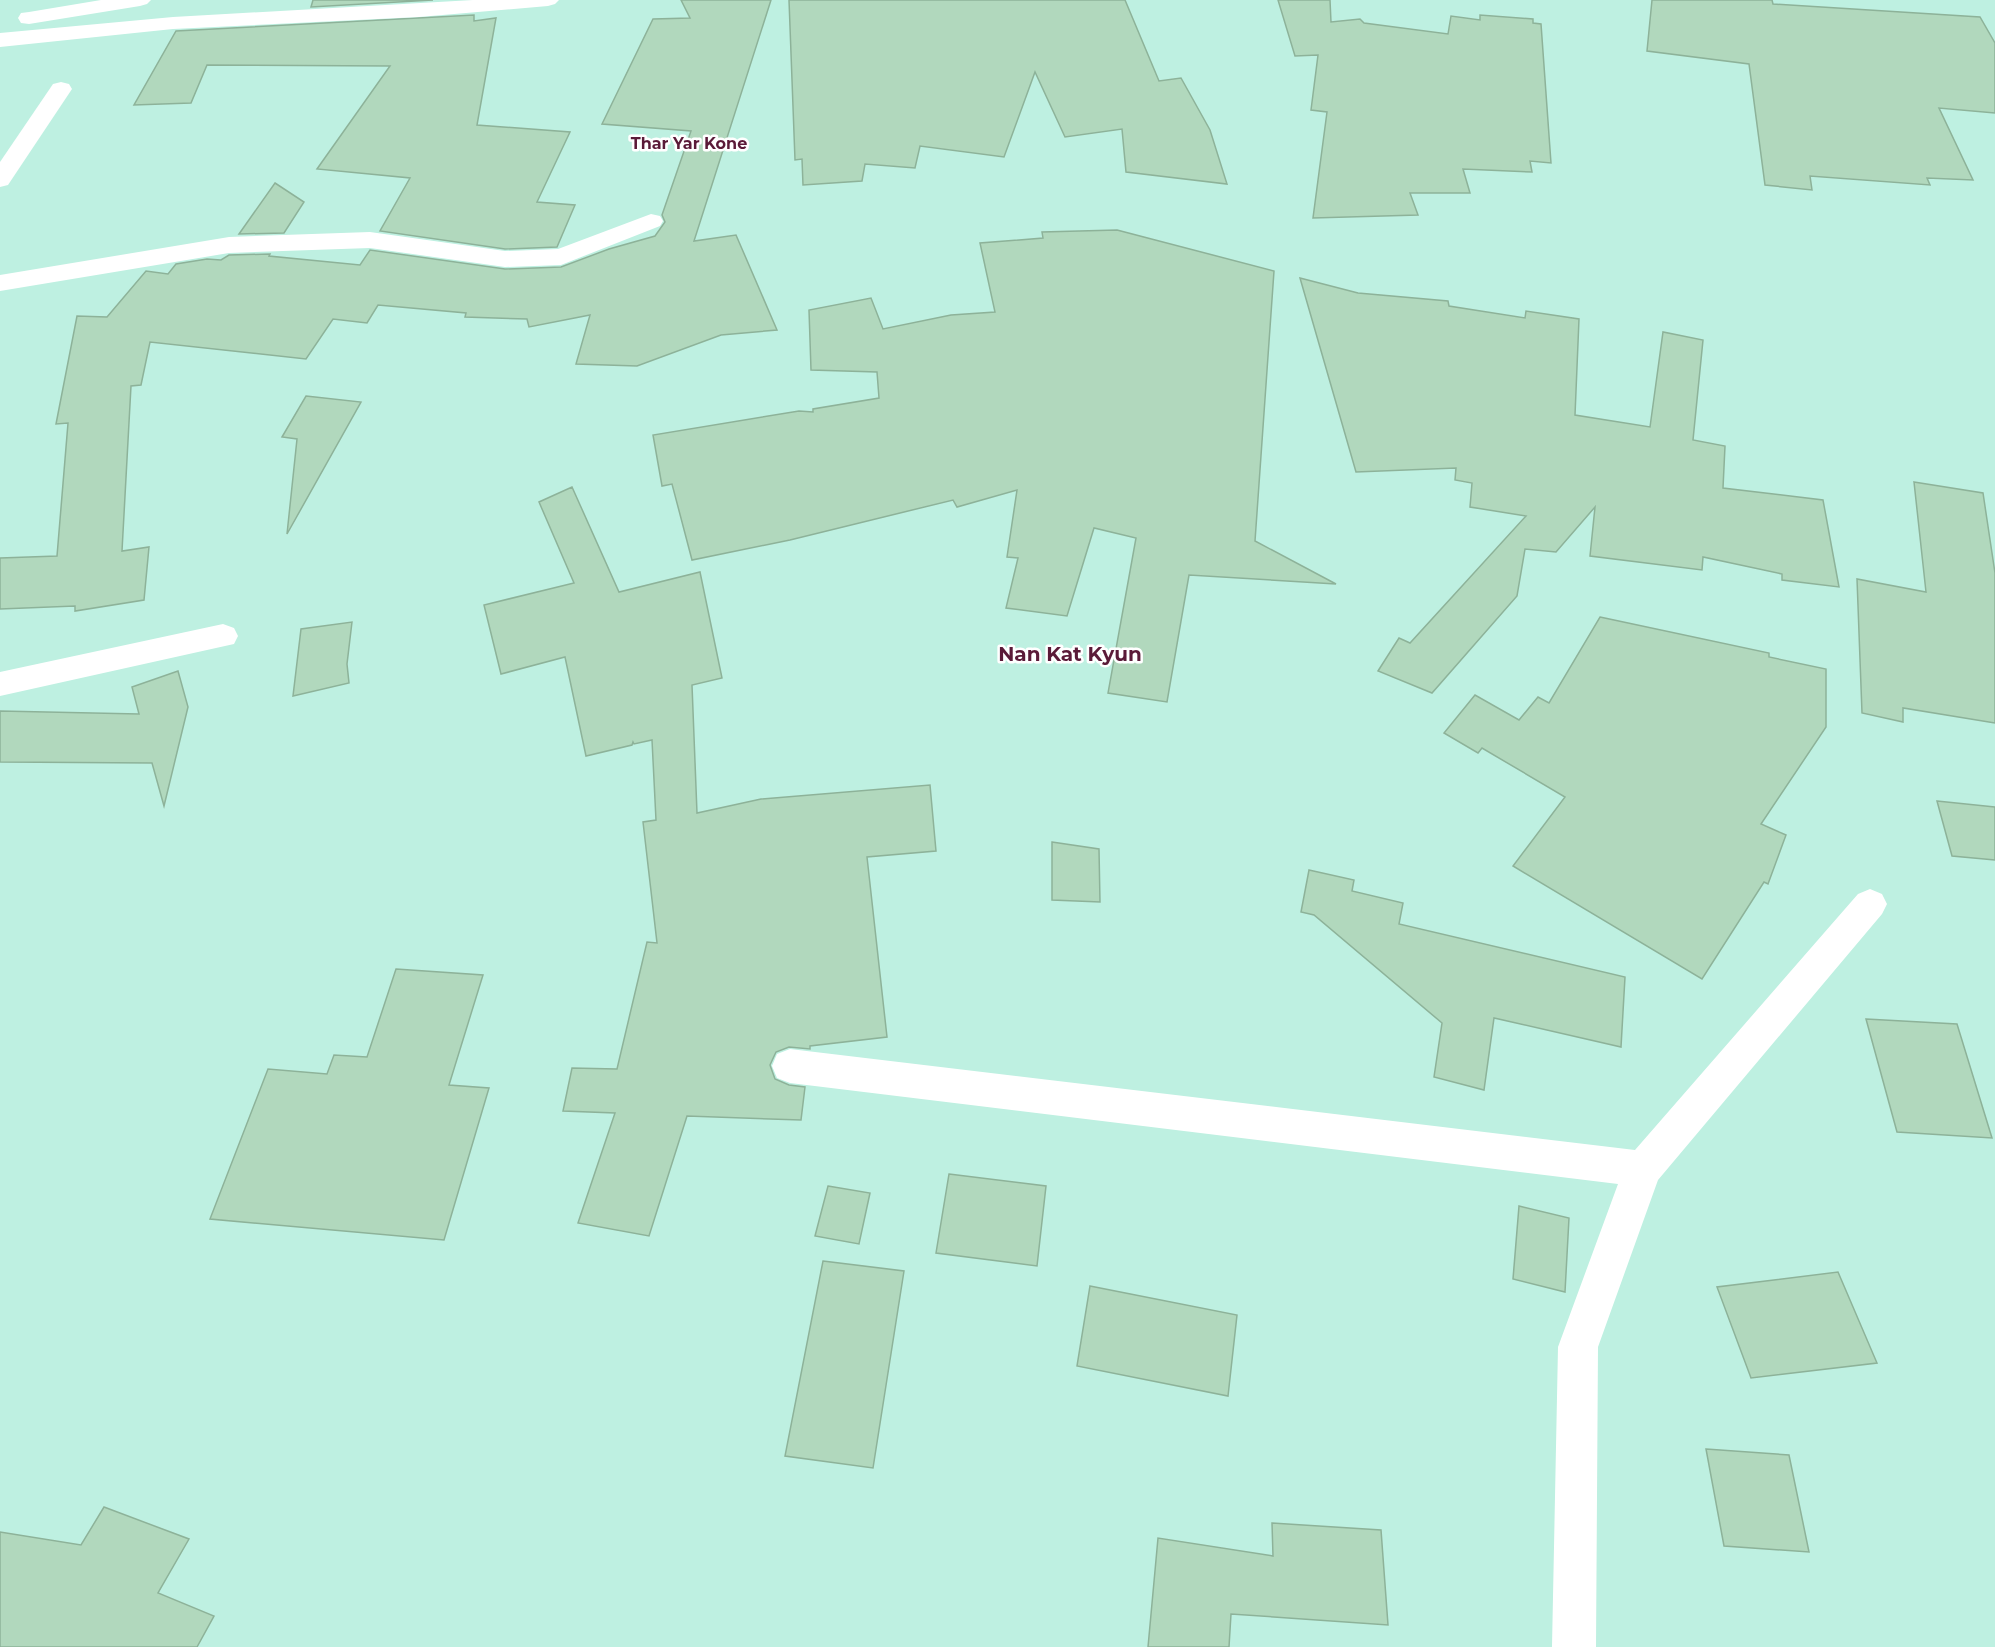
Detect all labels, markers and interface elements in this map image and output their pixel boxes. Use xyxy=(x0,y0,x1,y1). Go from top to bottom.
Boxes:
district label: Thar Yar Kone xyxy=(631,134,747,153)
district label: Nan Kat Kyun xyxy=(998,642,1142,666)

